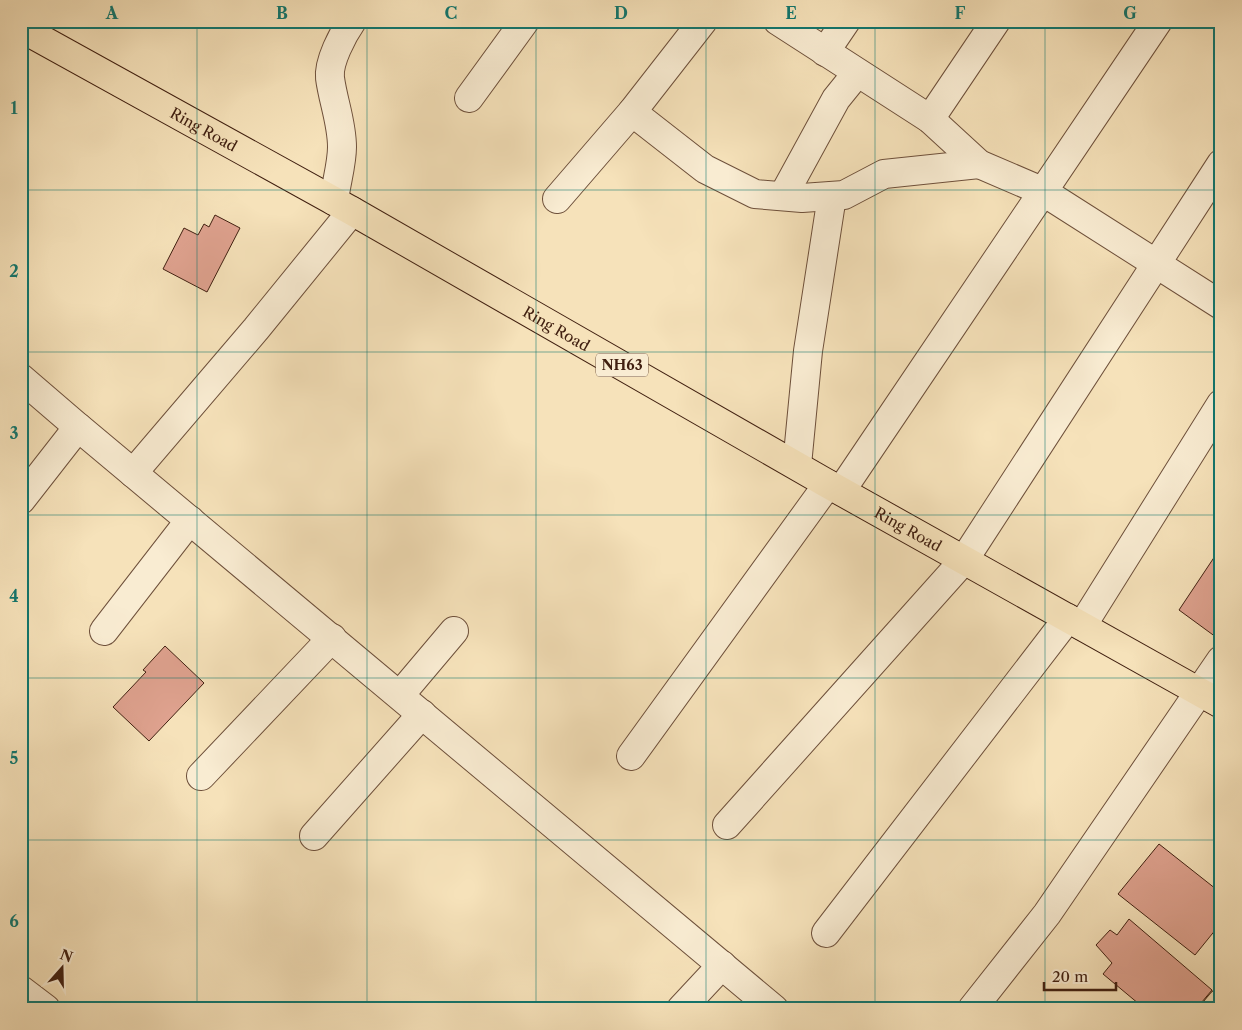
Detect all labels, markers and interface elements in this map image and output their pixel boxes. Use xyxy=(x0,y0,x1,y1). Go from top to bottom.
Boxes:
text: A xyxy=(105,3,119,23)
text: B xyxy=(276,3,288,23)
text: C xyxy=(445,3,457,23)
text: D xyxy=(614,3,628,23)
text: E xyxy=(785,3,797,23)
text: F xyxy=(955,3,966,23)
text: G xyxy=(1123,3,1137,23)
text: 1 xyxy=(10,98,18,118)
street label: Ring Road xyxy=(167,103,241,155)
text: 2 xyxy=(9,261,19,281)
street label: Ring Road xyxy=(520,302,593,355)
road number: NH63 xyxy=(596,354,648,376)
text: 3 xyxy=(9,423,19,443)
street label: Ring Road xyxy=(871,503,945,555)
text: 4 xyxy=(9,586,19,606)
text: 5 xyxy=(10,748,19,768)
text: 6 xyxy=(9,911,19,931)
north arrow xyxy=(38,942,88,992)
text: N xyxy=(58,945,75,966)
scale bar xyxy=(1044,960,1117,992)
text: 20 m xyxy=(1052,967,1088,986)

